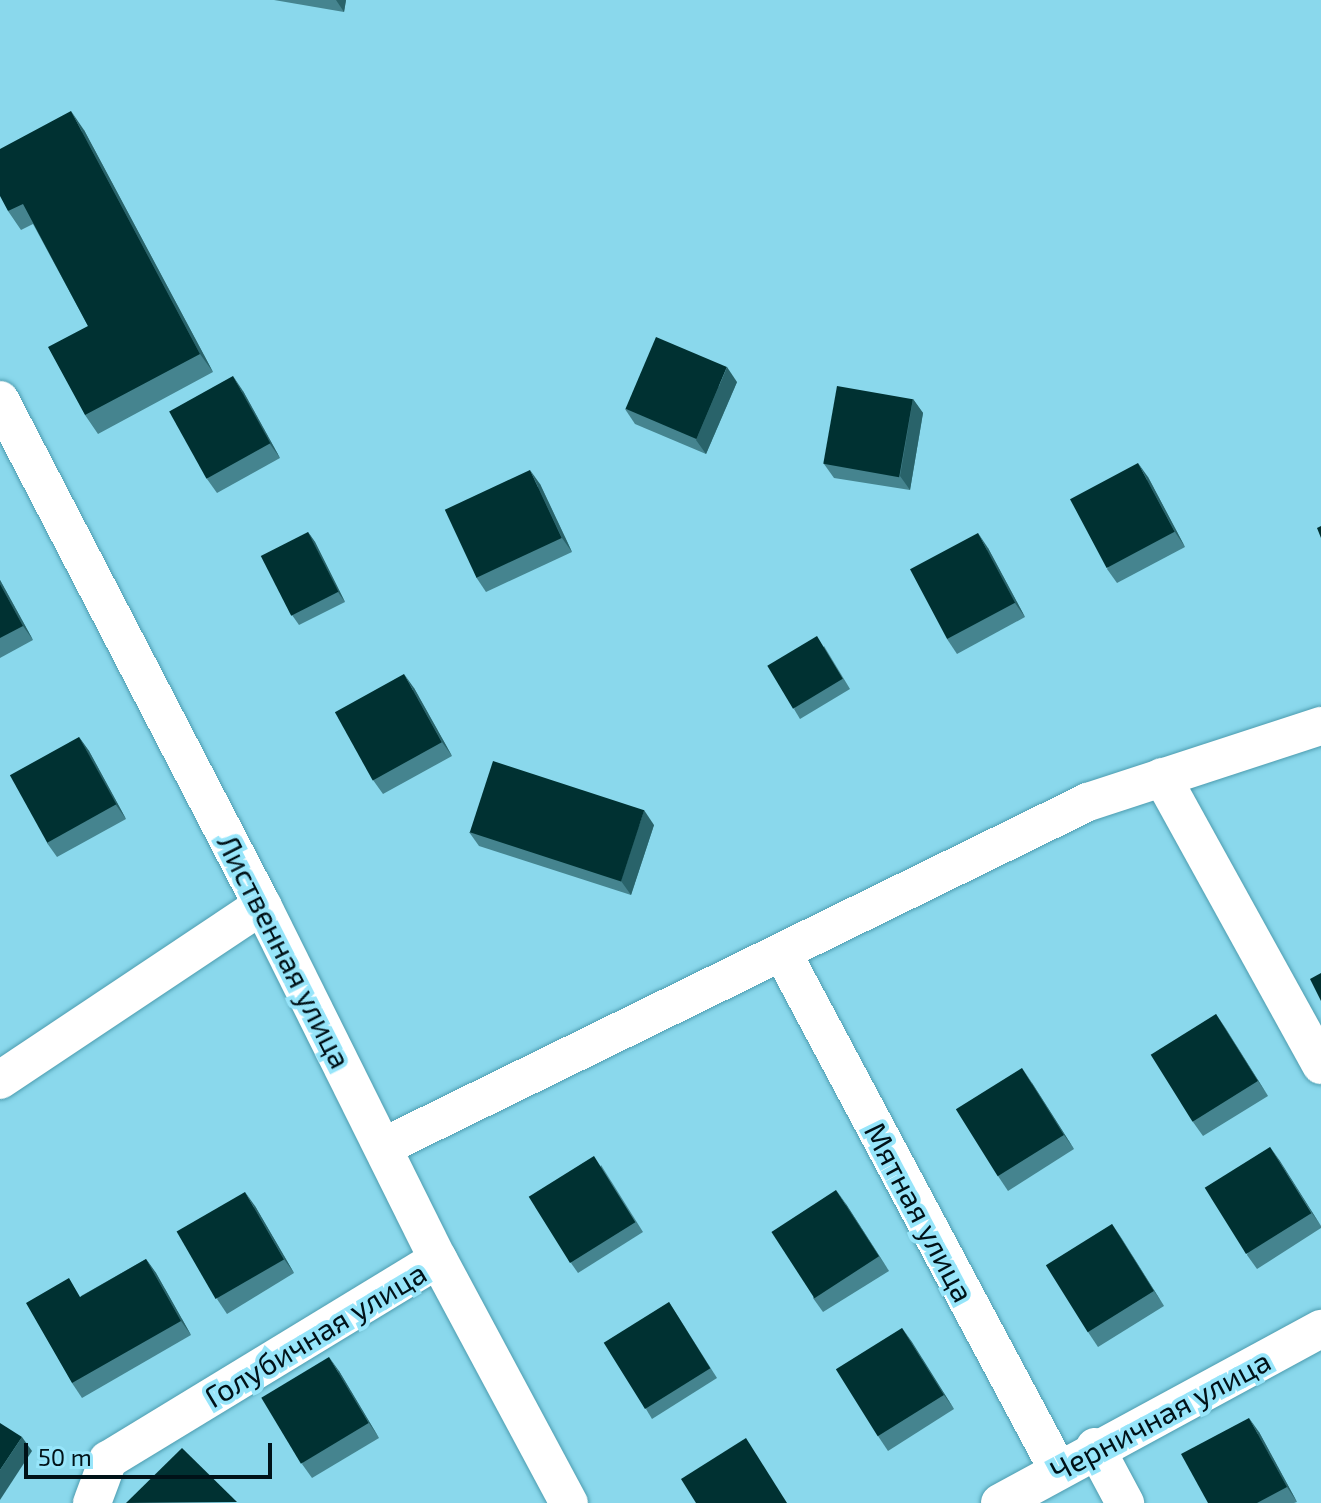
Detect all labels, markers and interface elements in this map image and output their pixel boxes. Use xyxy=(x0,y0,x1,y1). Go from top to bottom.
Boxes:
street label: Лиственная улица xyxy=(210,828,360,1074)
street label: Мятная улица xyxy=(858,1116,982,1308)
street label: Голубичная улица xyxy=(198,1254,432,1414)
street label: Черничная улица xyxy=(1044,1342,1276,1488)
scale bar xyxy=(28,1427,276,1477)
text: 50 m xyxy=(38,1442,92,1471)

